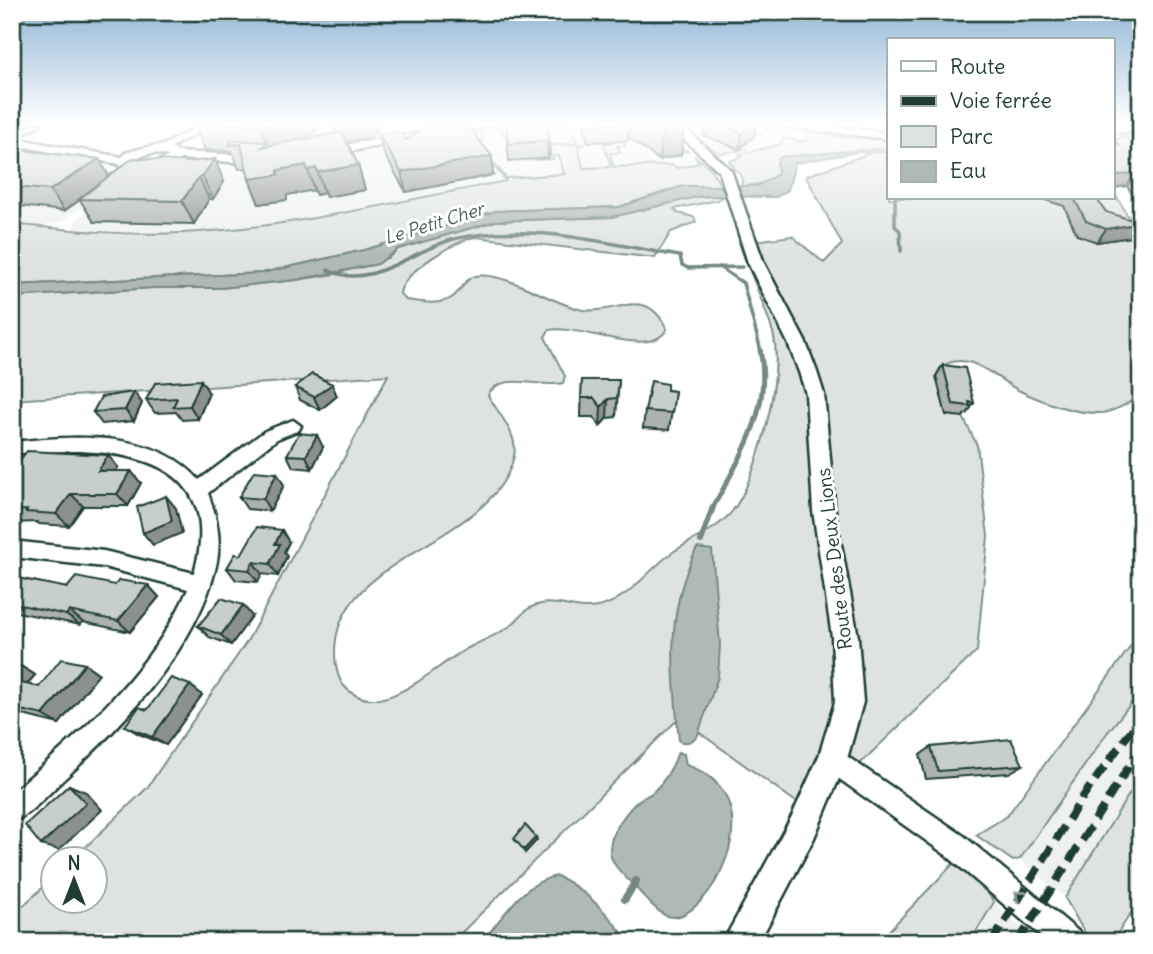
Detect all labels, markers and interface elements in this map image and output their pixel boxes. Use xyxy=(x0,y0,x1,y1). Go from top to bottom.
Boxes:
legend xyxy=(887,38,1114,200)
text: Route xyxy=(950,53,1005,80)
text: Voie ferrée xyxy=(950,87,1052,114)
text: Parc xyxy=(950,123,993,150)
text: Eau xyxy=(950,157,986,184)
water label: Le Petit Cher xyxy=(381,196,489,249)
street label: Route des Deux Lions xyxy=(811,467,857,651)
north arrow xyxy=(38,846,108,916)
text: N xyxy=(67,851,81,875)
one-way arrow xyxy=(1014,891,1027,903)

